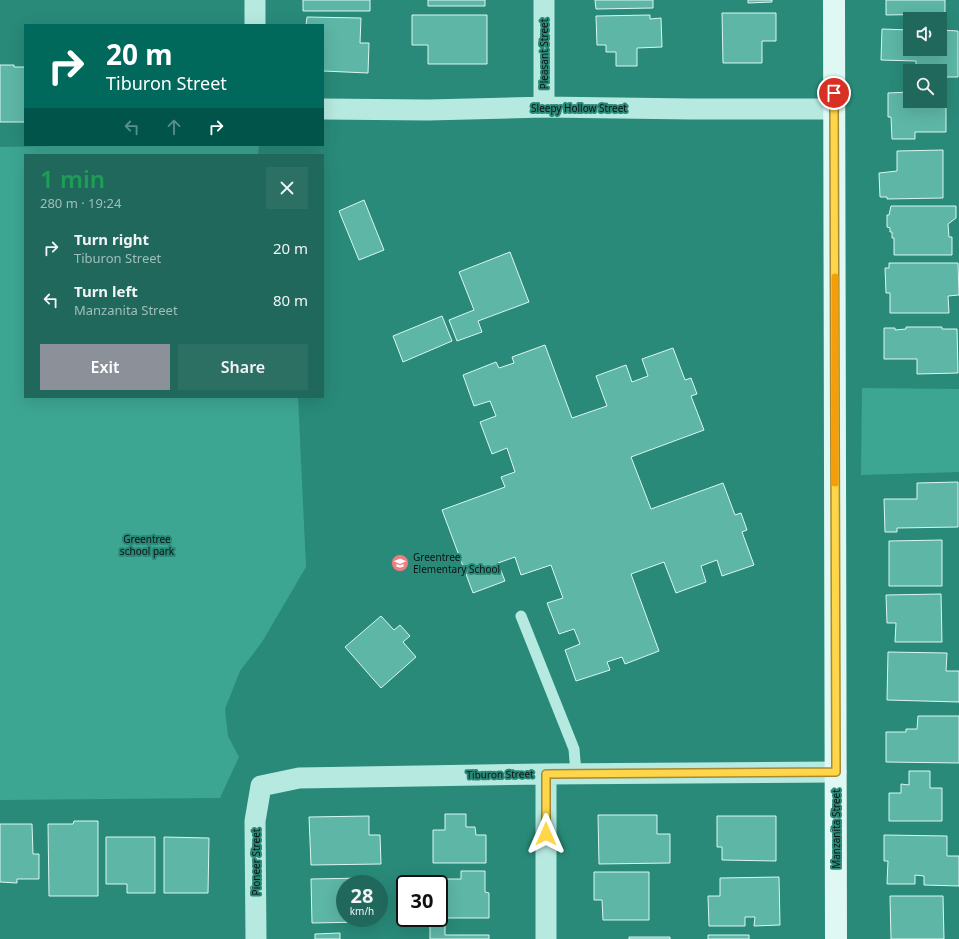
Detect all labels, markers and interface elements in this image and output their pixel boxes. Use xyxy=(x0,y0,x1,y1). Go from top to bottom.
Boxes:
map controls xyxy=(903,12,947,108)
button: sound xyxy=(903,12,947,56)
street label: Pleasant Street xyxy=(537,18,551,89)
text: 20 m xyxy=(106,35,173,73)
icon: right xyxy=(40,40,92,92)
button: search xyxy=(903,64,947,108)
text: Tiburon Street xyxy=(106,71,227,95)
pin xyxy=(817,76,851,110)
icon: arrive xyxy=(823,82,845,104)
street label: Sleepy Hollow Street xyxy=(531,101,627,115)
icon: left xyxy=(121,116,143,138)
icon: ahead xyxy=(163,116,185,138)
icon: right xyxy=(205,116,227,138)
text: 1 min xyxy=(40,162,105,195)
button: close xyxy=(266,167,308,209)
text: 280 m · 19:24 xyxy=(40,194,121,212)
text: Turn right xyxy=(74,229,149,249)
icon: right xyxy=(40,237,62,259)
text: 20 m xyxy=(273,238,308,258)
text: Tiburon Street xyxy=(74,249,161,267)
text: Turn left xyxy=(74,281,138,301)
icon: left xyxy=(40,289,62,311)
text: 80 m xyxy=(273,290,308,310)
text: Manzanita Street xyxy=(74,301,178,319)
button: Exit xyxy=(40,344,170,390)
button: Share xyxy=(178,344,308,390)
park label: Greentree school park xyxy=(120,532,175,558)
place label: Greentree Elementary School xyxy=(413,550,500,576)
school or university icon: Greentree Elementary School xyxy=(390,553,410,573)
street label: Tiburon Street xyxy=(466,766,534,782)
street label: Manzanita Street xyxy=(829,789,843,869)
position arrow xyxy=(525,813,567,855)
street label: Pioneer Street xyxy=(249,828,263,895)
speed limit sign: 30 xyxy=(396,875,448,927)
text: 28 xyxy=(351,882,373,909)
text: km/h xyxy=(350,904,374,918)

